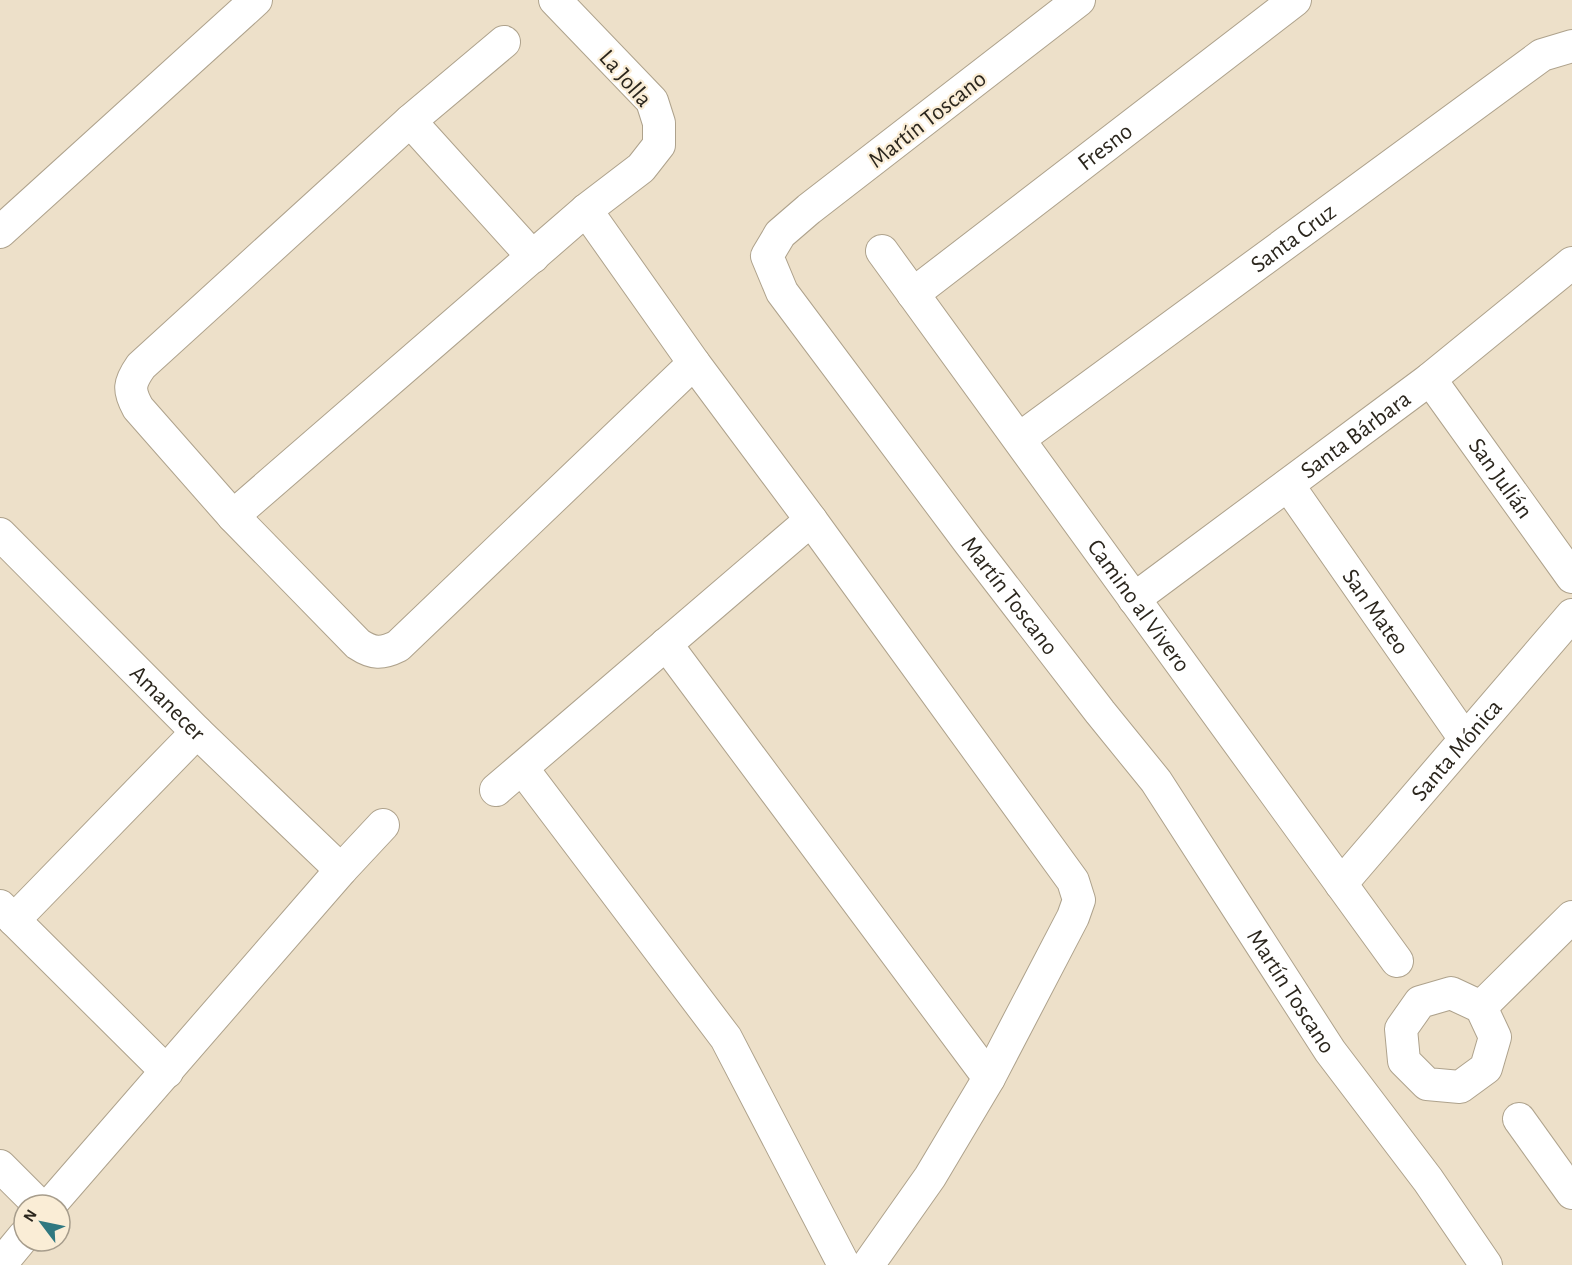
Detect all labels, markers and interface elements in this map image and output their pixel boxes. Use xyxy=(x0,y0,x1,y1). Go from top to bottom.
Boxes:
street label: La Jolla xyxy=(594,46,656,112)
street label: Martín Toscano xyxy=(864,67,991,173)
street label: Fresno xyxy=(1074,119,1137,175)
street label: Santa Cruz xyxy=(1247,200,1341,277)
street label: Santa Bárbara xyxy=(1297,387,1416,484)
street label: San Julián xyxy=(1464,434,1537,523)
street label: Martín Toscano xyxy=(957,532,1062,660)
street label: Camino al Vivero xyxy=(1082,535,1194,677)
street label: San Mateo xyxy=(1337,565,1413,659)
street label: Amanecer xyxy=(125,661,209,746)
street label: Santa Mónica xyxy=(1407,695,1507,806)
street label: Martín Toscano xyxy=(1242,925,1339,1058)
north arrow xyxy=(12,1193,72,1253)
text: N xyxy=(20,1207,40,1225)

